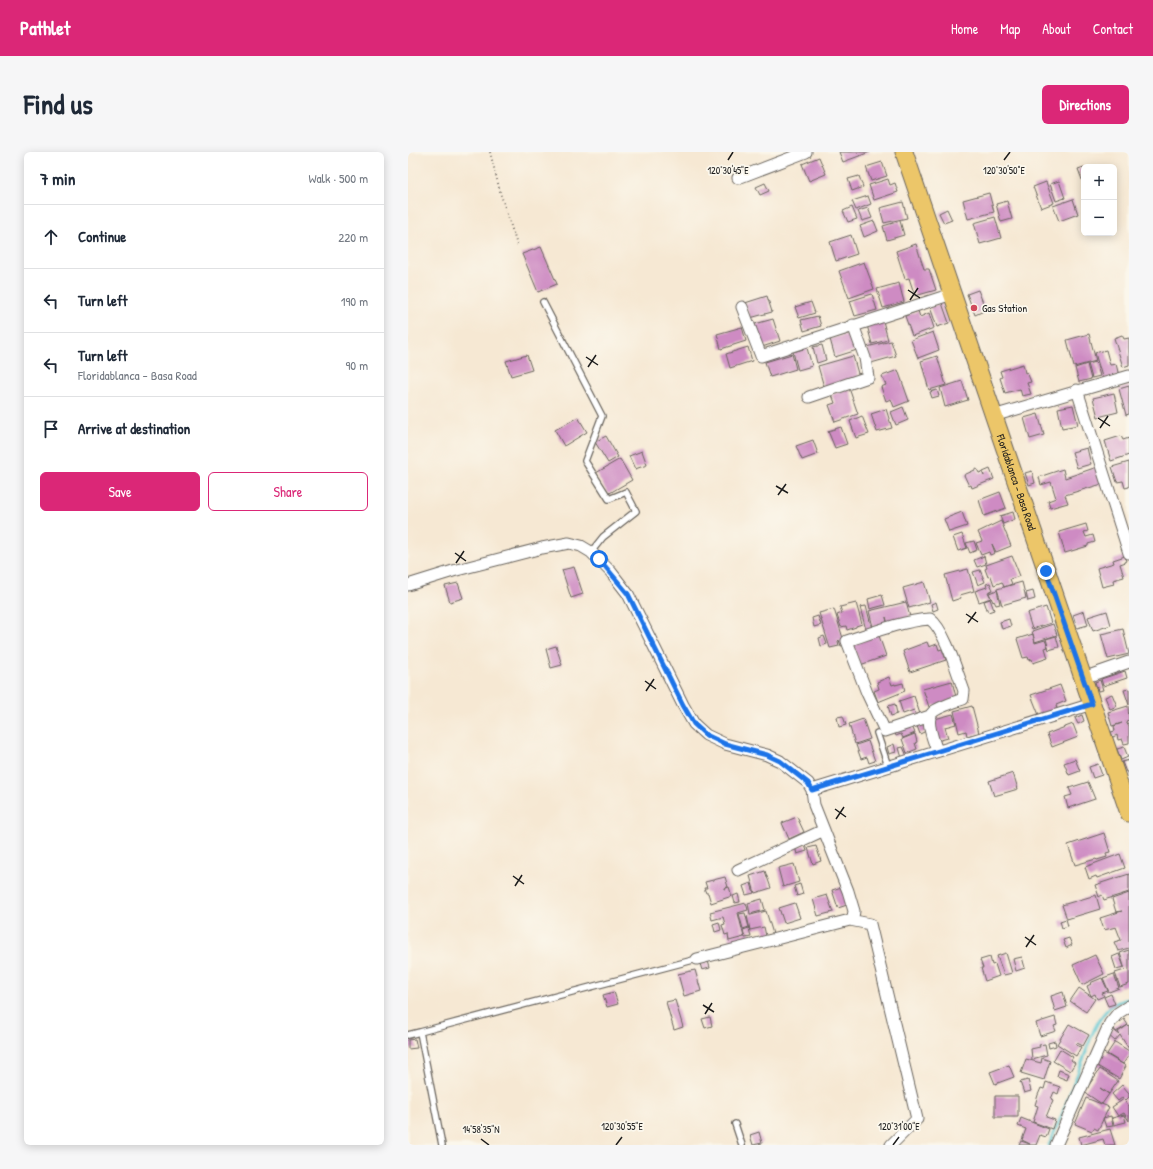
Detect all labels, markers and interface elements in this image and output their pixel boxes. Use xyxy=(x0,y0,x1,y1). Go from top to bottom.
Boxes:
text: Pathlet xyxy=(20,15,70,41)
text: Home xyxy=(951,19,978,38)
text: Map xyxy=(1000,19,1020,38)
text: About xyxy=(1042,19,1071,38)
text: Contact xyxy=(1093,19,1133,38)
text: Find us xyxy=(24,85,93,123)
button: Directions xyxy=(1042,85,1129,124)
text: 120°30'45"E xyxy=(707,164,749,177)
text: 120°30'50"E xyxy=(983,164,1026,177)
map controls xyxy=(1081,164,1117,236)
button: + xyxy=(1081,164,1117,200)
text: 7 min xyxy=(40,167,75,190)
text: Walk · 500 m xyxy=(308,169,368,187)
button: − xyxy=(1081,200,1117,236)
icon: ahead xyxy=(40,226,62,248)
text: Continue xyxy=(78,226,126,247)
text: 220 m xyxy=(338,228,368,246)
icon: left xyxy=(40,290,62,312)
text: Turn left xyxy=(78,290,128,311)
text: 190 m xyxy=(341,292,368,310)
place label: Gas Station xyxy=(982,301,1027,315)
marker: Gas Station xyxy=(969,303,979,313)
text: Turn left xyxy=(78,345,128,366)
icon: left xyxy=(40,354,62,376)
text: 90 m xyxy=(346,356,368,374)
text: Floridablanca - Basa Road xyxy=(78,366,197,384)
icon: arrive xyxy=(40,418,62,440)
text: Arrive at destination xyxy=(78,418,190,439)
street label: Floridablanca - Basa Road xyxy=(993,431,1040,533)
button: Save xyxy=(40,472,200,511)
button: Share xyxy=(208,472,368,511)
route start xyxy=(590,550,608,568)
route end xyxy=(1037,562,1055,580)
text: 120°30'55"E xyxy=(601,1120,643,1133)
text: 120°31'00"E xyxy=(878,1120,920,1133)
text: 14°58'35"N xyxy=(463,1123,499,1136)

